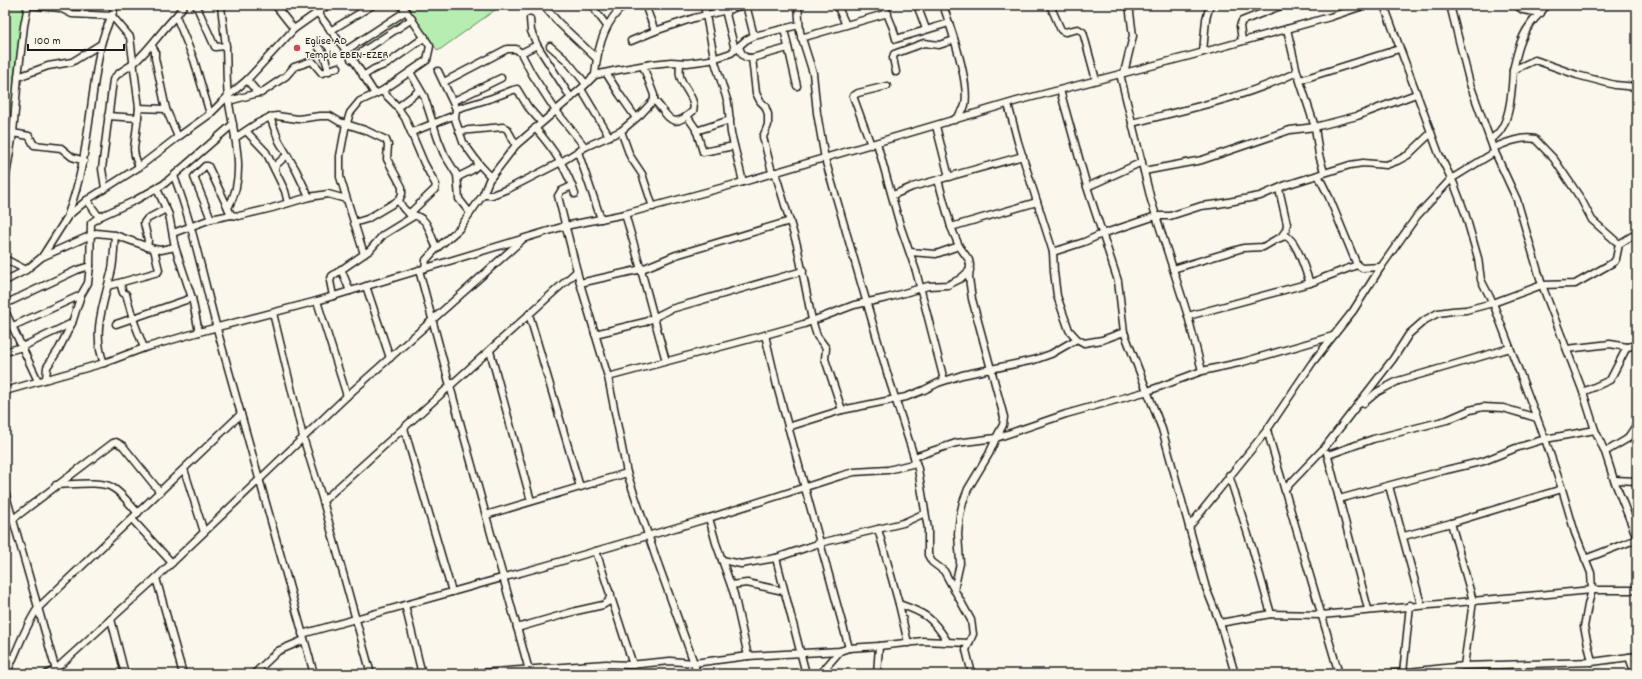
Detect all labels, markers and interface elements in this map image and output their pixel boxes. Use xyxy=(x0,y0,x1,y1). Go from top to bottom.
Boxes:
scale bar xyxy=(28,26,124,52)
text: 100 m xyxy=(34,33,61,50)
place label: Eglise AD Temple EBEN-EZER xyxy=(305,33,389,64)
marker: Eglise AD Temple EBEN-EZER xyxy=(292,43,302,53)

